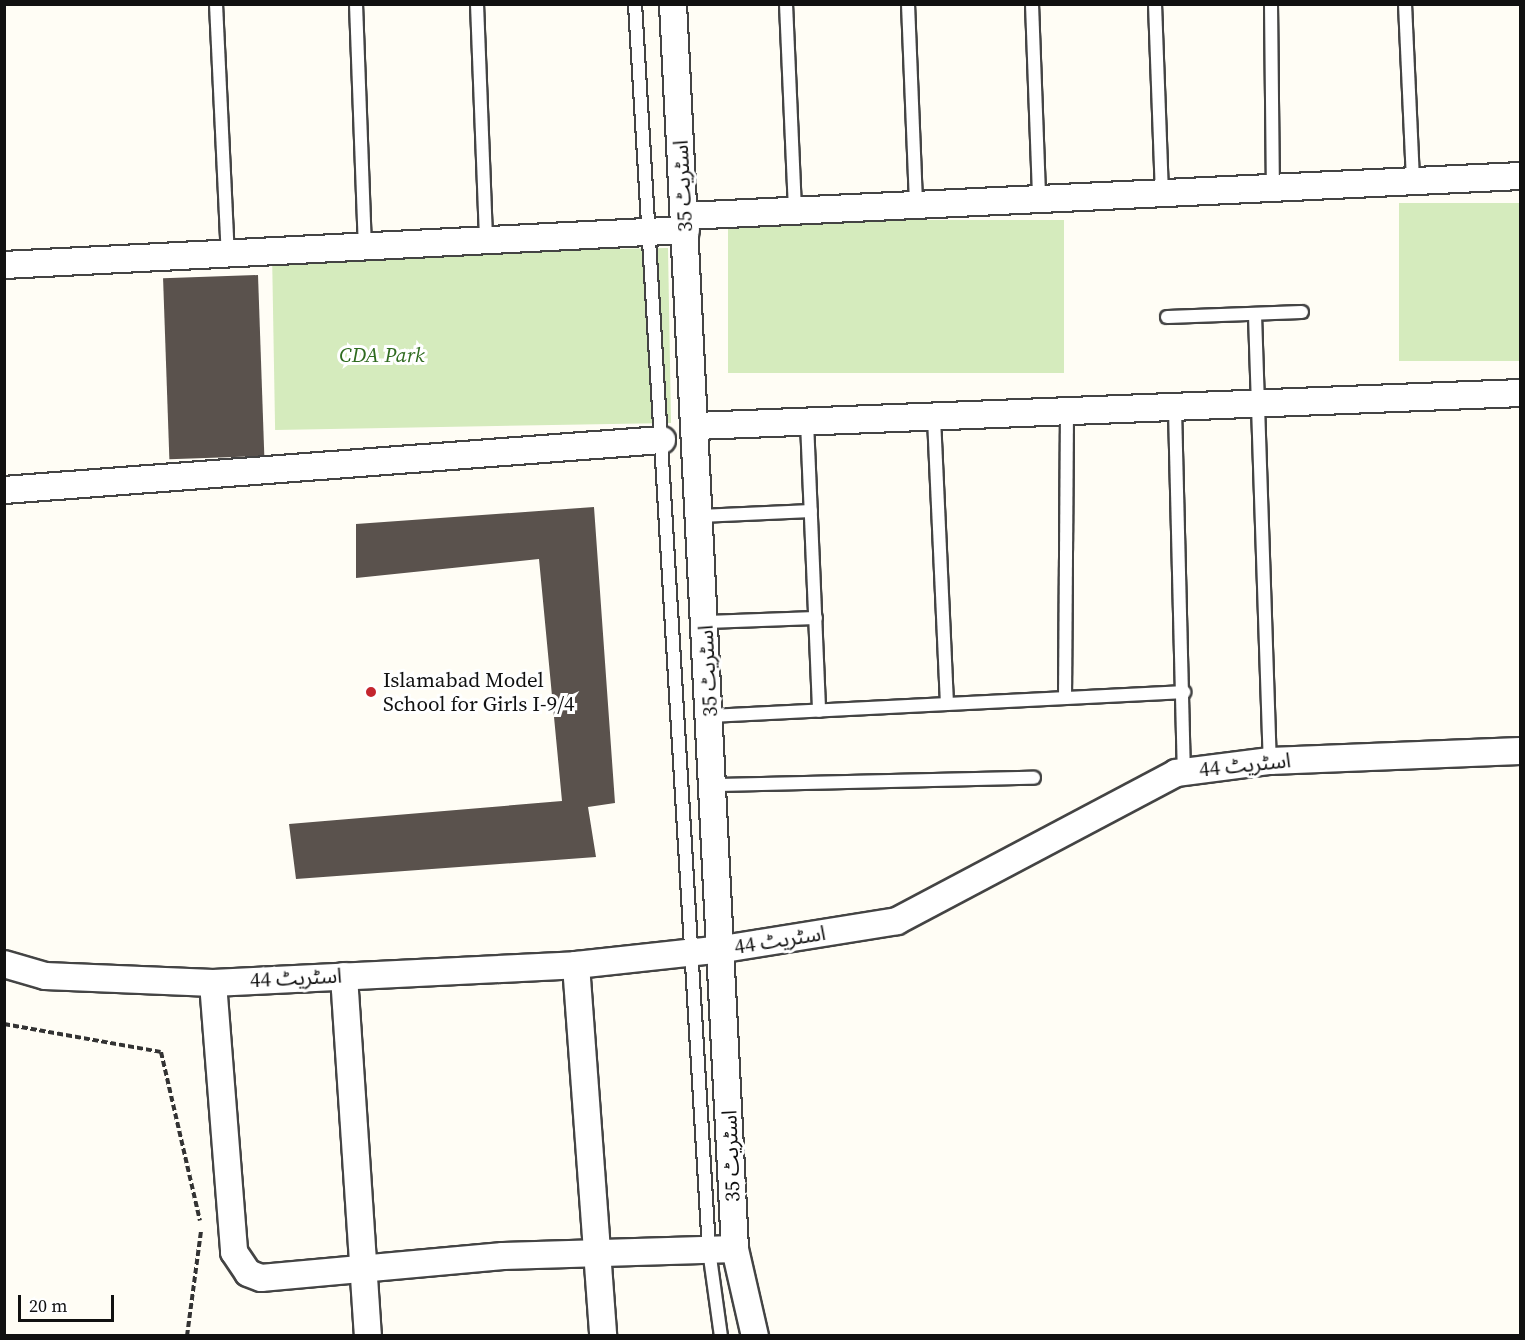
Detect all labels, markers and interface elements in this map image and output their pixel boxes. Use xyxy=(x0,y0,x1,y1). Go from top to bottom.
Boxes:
street label: اسٹریٹ 35 xyxy=(668,139,698,233)
park label: CDA Park xyxy=(339,342,425,368)
street label: اسٹریٹ 35 xyxy=(693,624,723,718)
place label: Islamabad Model School for Girls I-9/4 xyxy=(383,667,575,717)
marker: Islamabad Model School for Girls I-9/4 xyxy=(364,685,378,699)
street label: اسٹریٹ 44 xyxy=(1198,748,1292,782)
street label: اسٹریٹ 44 xyxy=(733,920,827,960)
street label: اسٹریٹ 44 xyxy=(249,963,343,993)
street label: اسٹریٹ 35 xyxy=(717,1110,745,1202)
scale bar xyxy=(21,1283,117,1321)
text: 20 m xyxy=(29,1293,67,1318)

